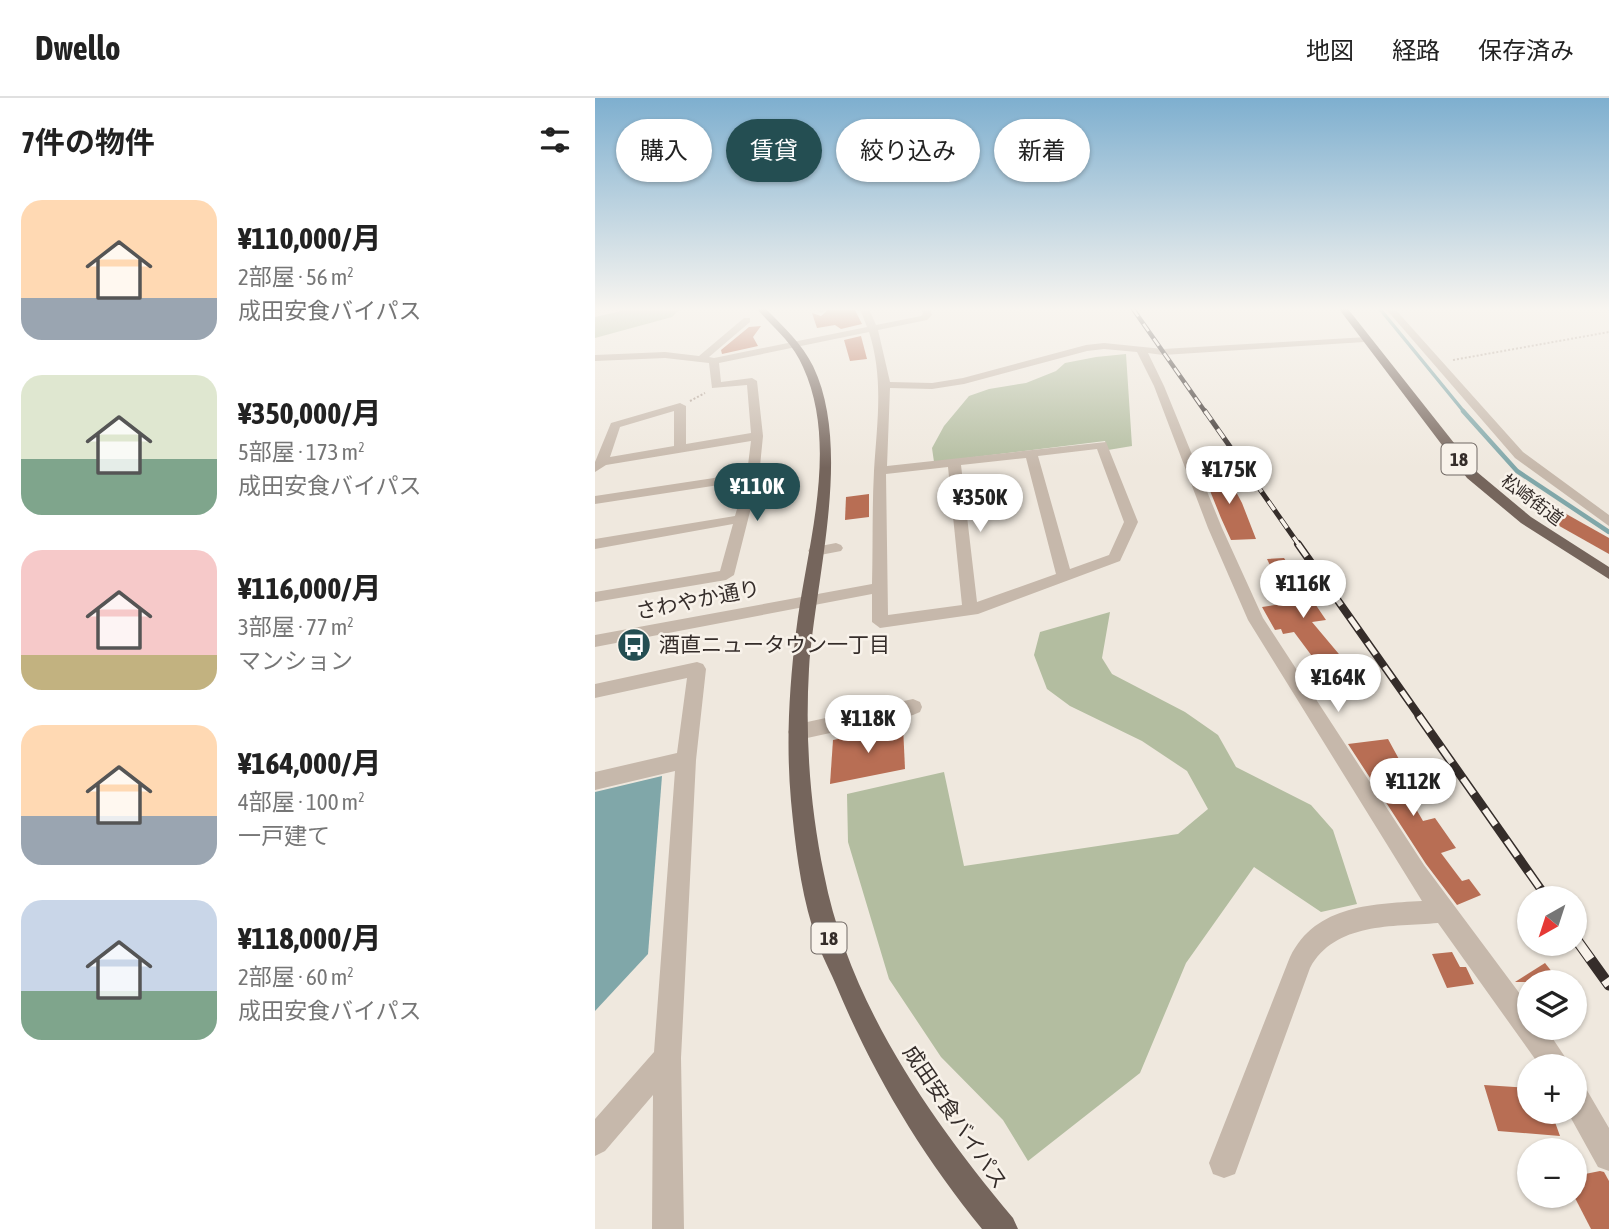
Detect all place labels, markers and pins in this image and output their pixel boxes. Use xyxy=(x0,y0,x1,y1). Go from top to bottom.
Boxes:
pin: ¥175K xyxy=(1180,446,1278,506)
pin: ¥110K xyxy=(708,464,806,523)
pin: ¥350K xyxy=(931,474,1029,534)
pin: ¥116K xyxy=(1254,560,1352,620)
bus stop icon: 酒直ニュータウン一丁目 xyxy=(615,626,653,664)
place label: 酒直ニュータウン一丁目 xyxy=(659,632,890,656)
pin: ¥164K xyxy=(1289,654,1387,714)
pin: ¥118K xyxy=(819,696,917,755)
pin: ¥112K xyxy=(1364,758,1462,818)

